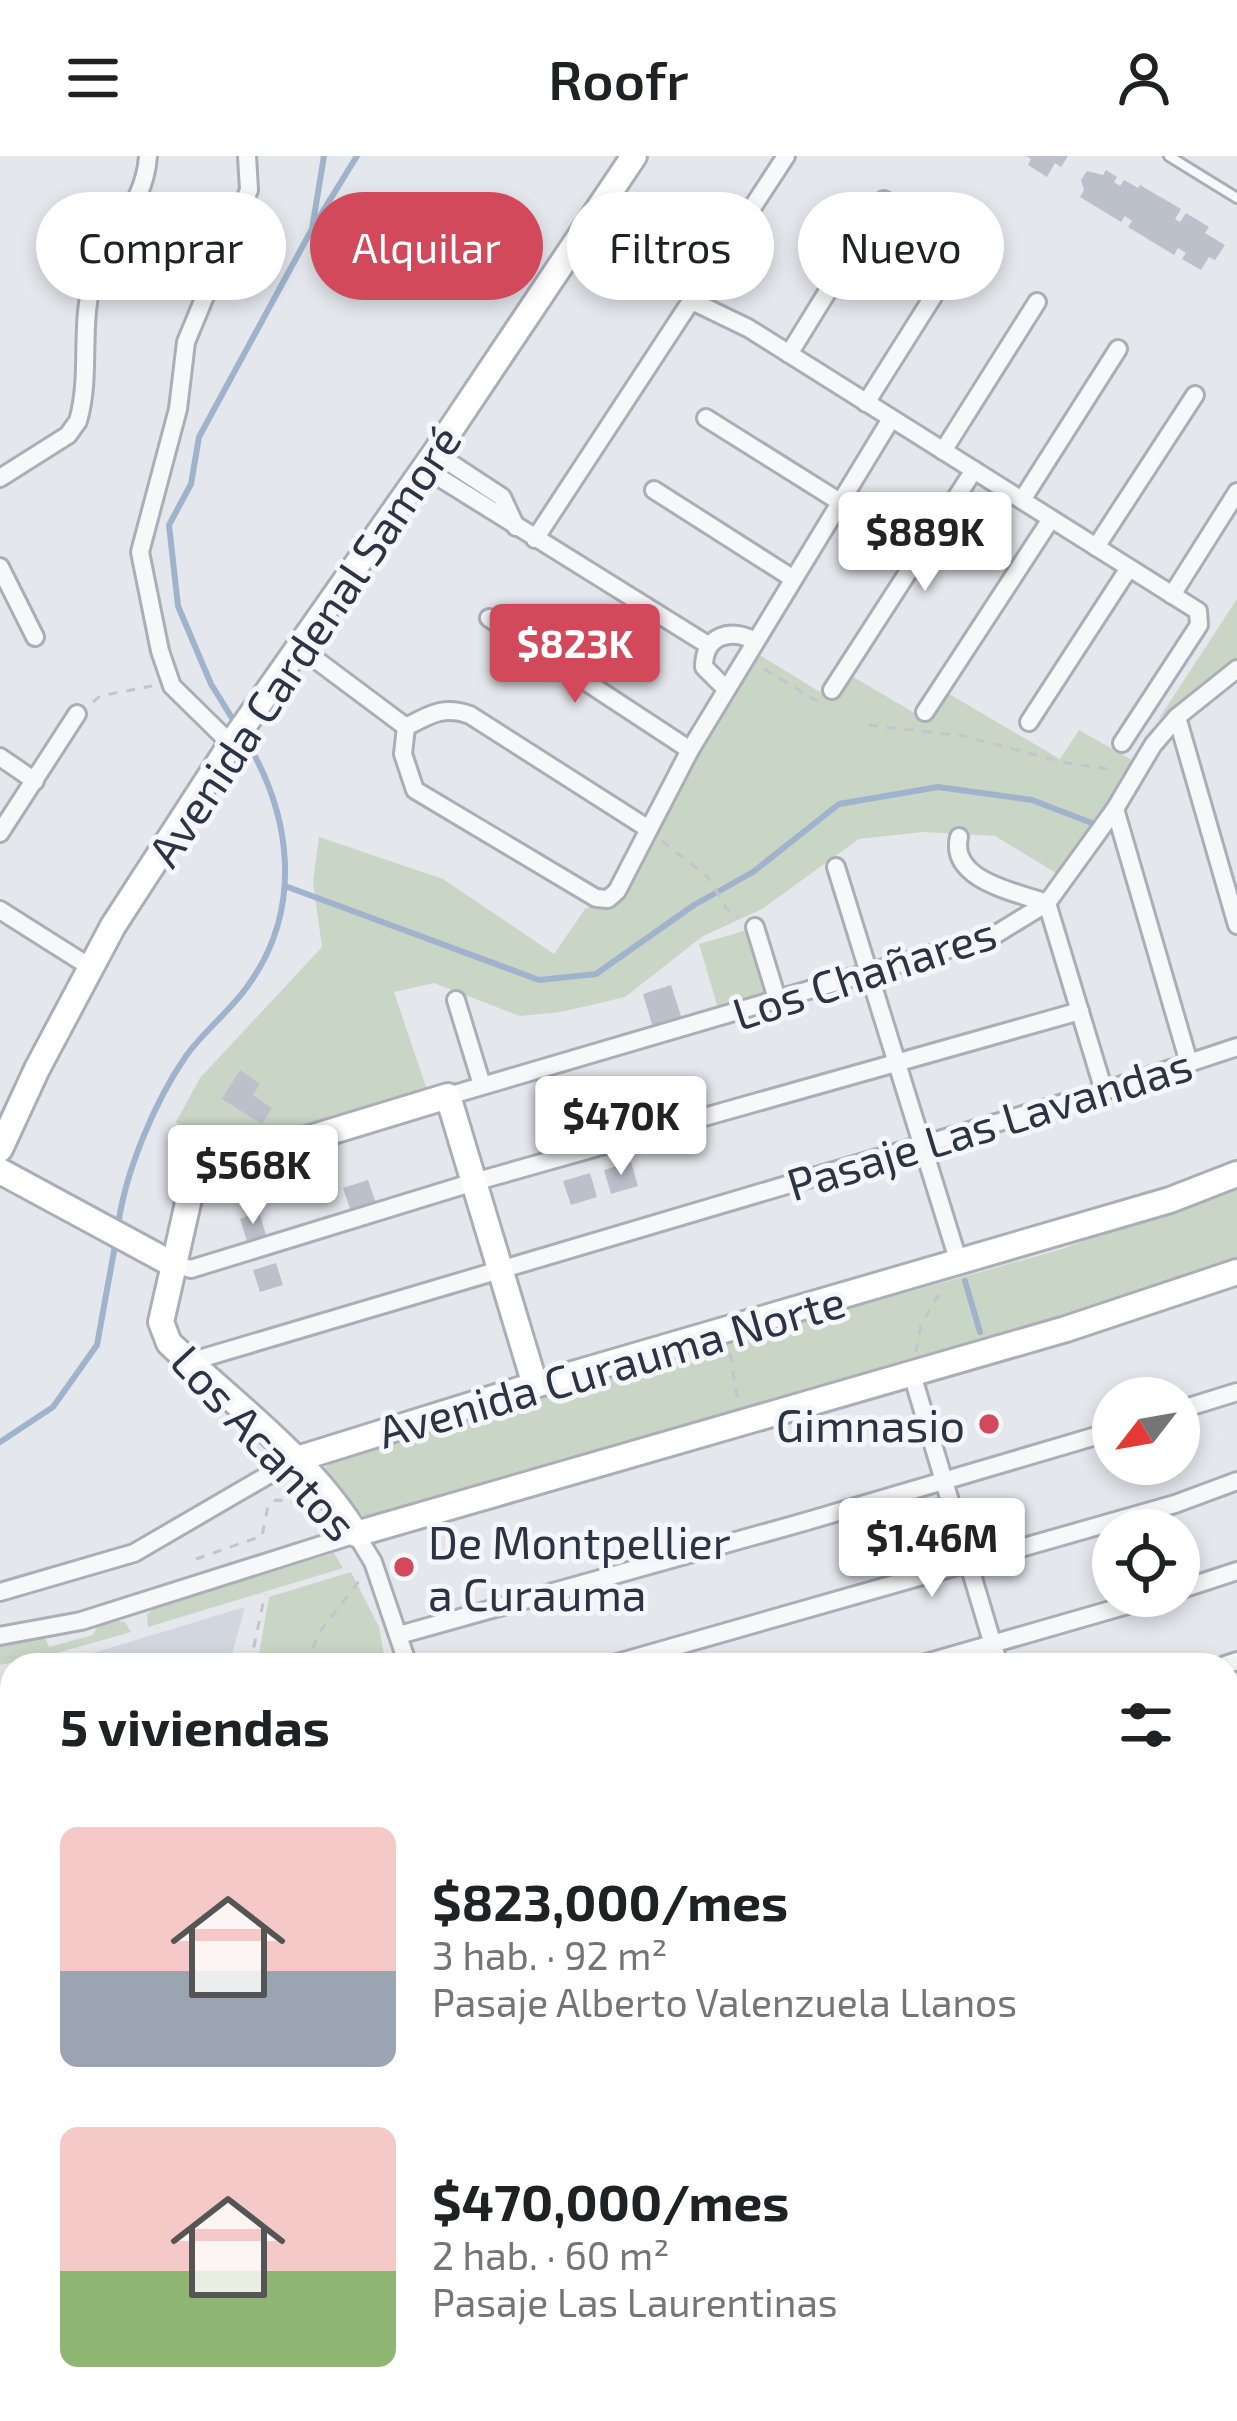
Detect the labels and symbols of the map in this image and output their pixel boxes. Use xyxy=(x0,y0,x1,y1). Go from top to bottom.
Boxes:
street label: Avenida Cardenal Samoré xyxy=(135,414,471,876)
pin: $889K xyxy=(841,492,1009,594)
pin: $823K xyxy=(491,604,659,706)
street label: Los Chañares xyxy=(726,904,1002,1040)
street label: Pasaje Las Lavandas xyxy=(780,1036,1198,1211)
pin: $470K xyxy=(537,1076,705,1178)
pin: $568K xyxy=(169,1125,337,1227)
street label: Avenida Curauma Norte xyxy=(371,1272,851,1458)
street label: Los Acantos xyxy=(161,1333,369,1551)
north arrow xyxy=(1092,1377,1200,1485)
place label: Gimnasio xyxy=(776,1397,965,1451)
marker: Gimnasio xyxy=(976,1411,1002,1437)
pin: $1.46M xyxy=(834,1498,1030,1600)
place label: De Montpellier a Curauma xyxy=(428,1514,731,1620)
marker: De Montpellier a Curauma xyxy=(391,1554,417,1580)

